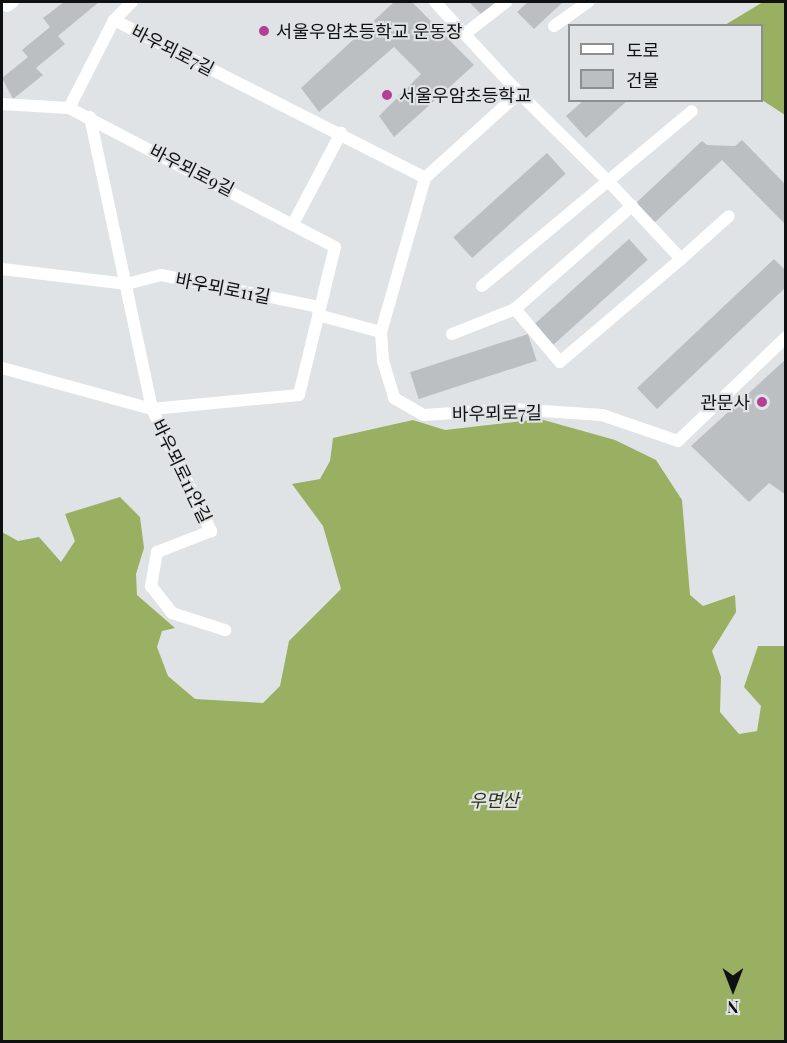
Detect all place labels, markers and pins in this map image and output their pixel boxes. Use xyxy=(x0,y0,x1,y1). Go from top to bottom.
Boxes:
place label: 서울우암초등학교 운동장 xyxy=(276,20,463,42)
marker: 서울우암초등학교 운동장 xyxy=(257,24,271,38)
place label: 서울우암초등학교 xyxy=(399,84,531,106)
marker: 서울우암초등학교 xyxy=(380,88,394,102)
place label: 관문사 xyxy=(700,391,750,413)
marker: 관문사 xyxy=(755,395,769,409)

